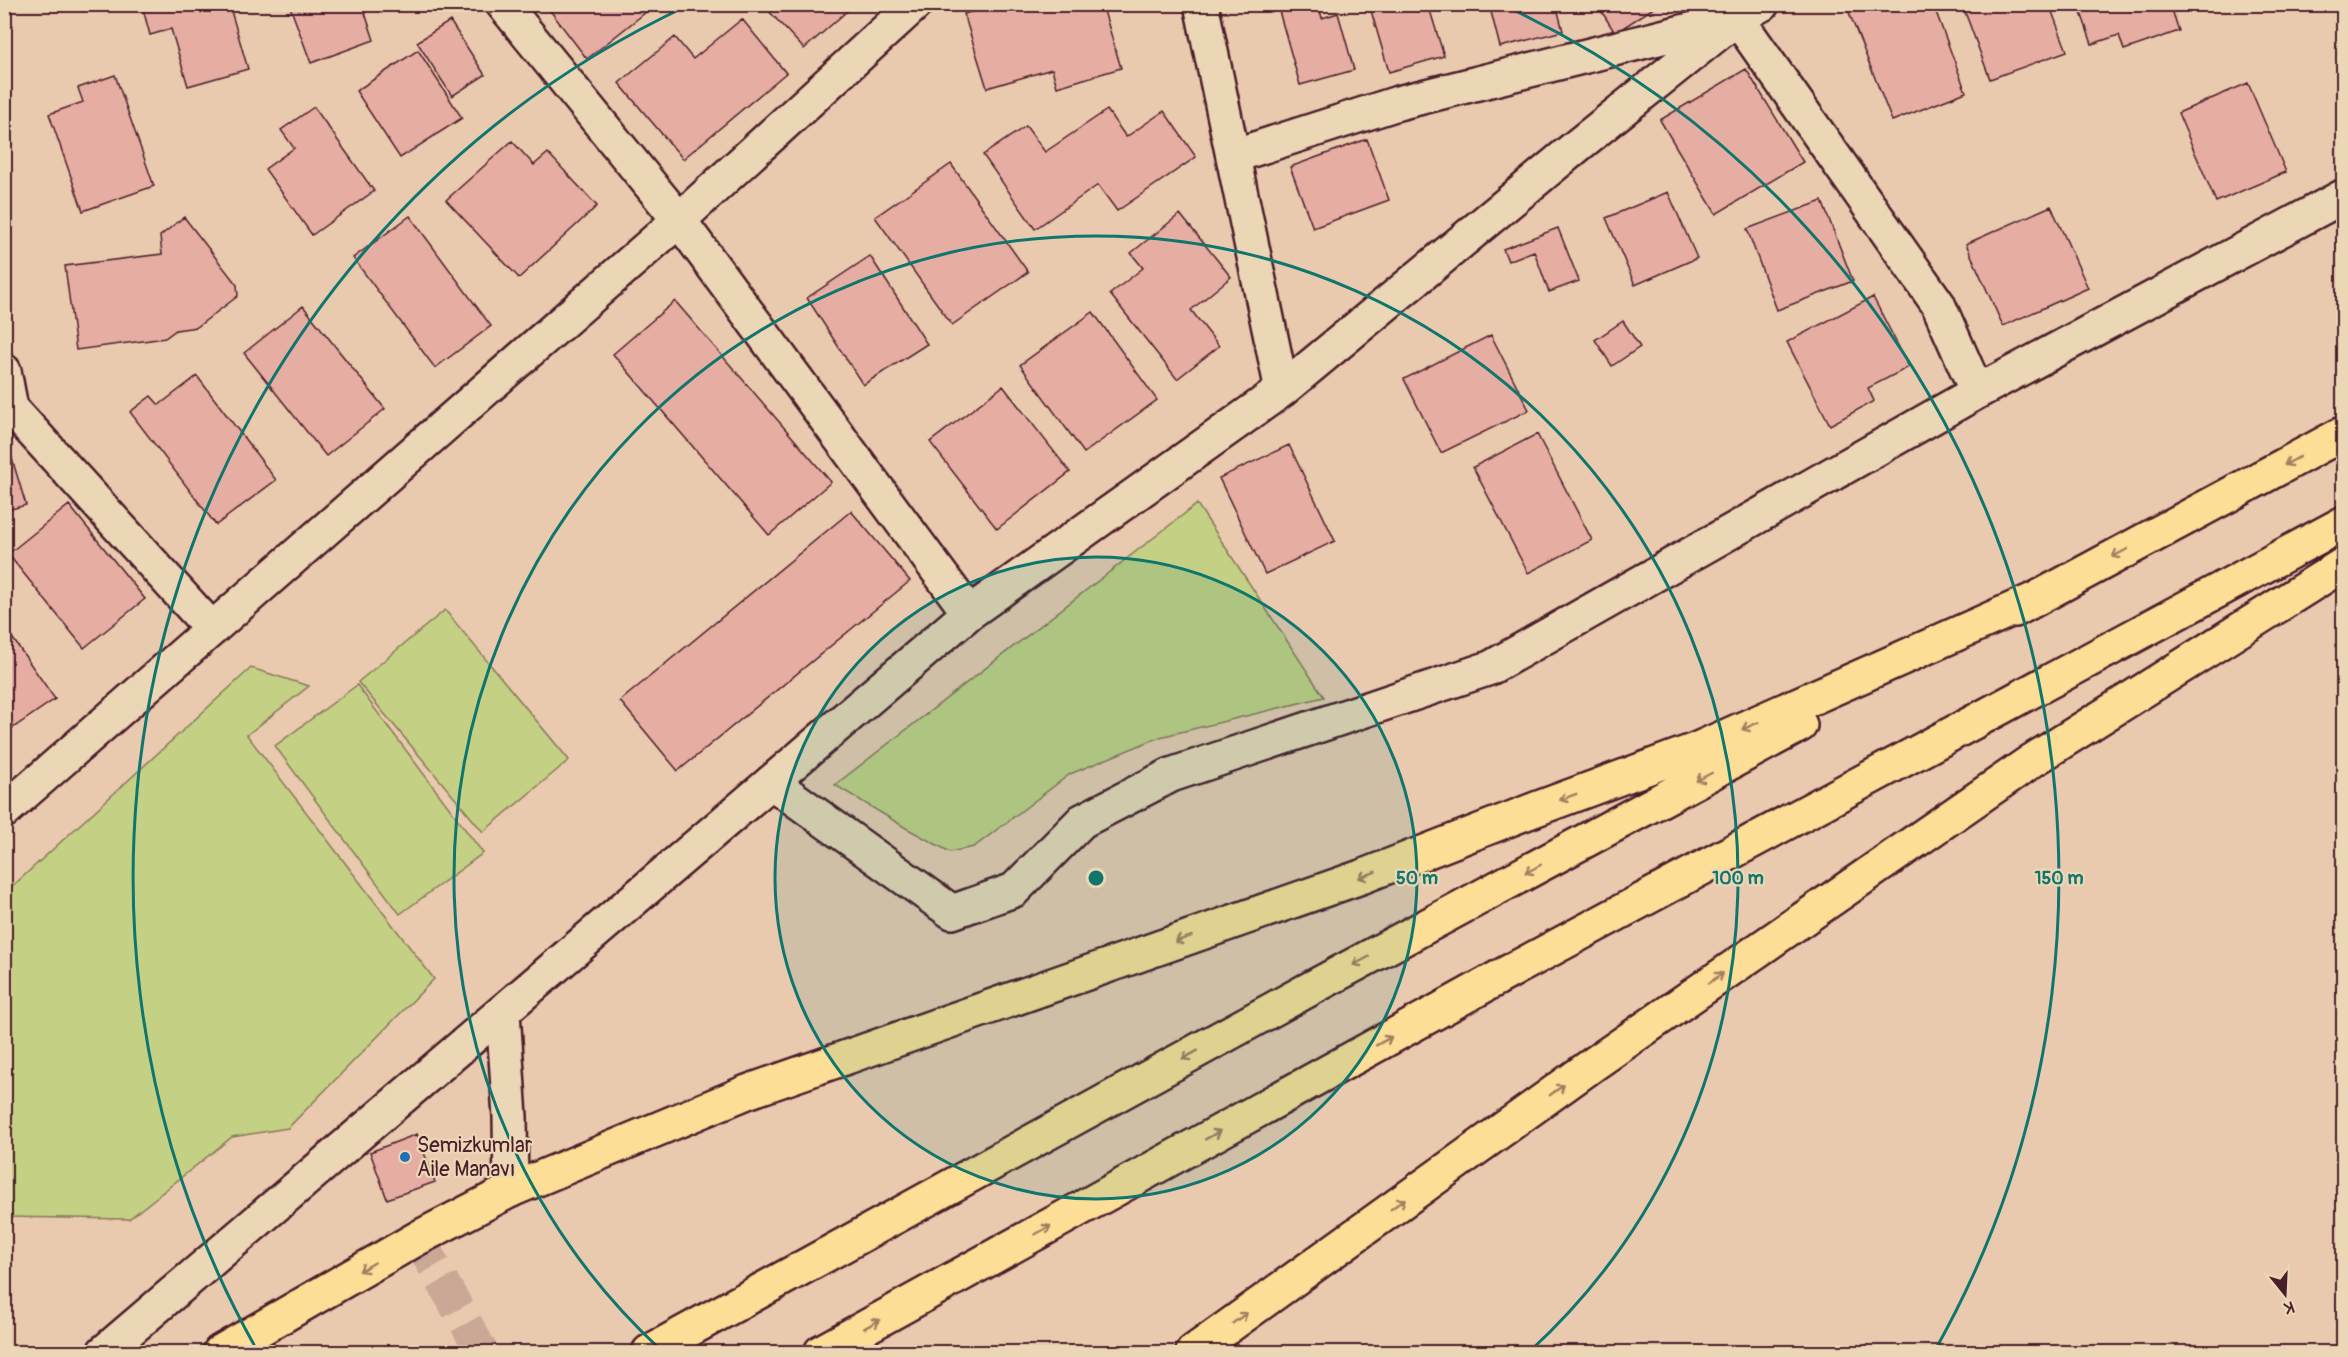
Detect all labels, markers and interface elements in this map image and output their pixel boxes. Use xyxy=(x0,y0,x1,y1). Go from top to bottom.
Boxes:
one-way arrow xyxy=(2284,455,2301,467)
one-way arrow xyxy=(2112,548,2130,559)
one-way arrow xyxy=(1741,721,1759,732)
one-way arrow xyxy=(1696,772,1714,783)
one-way arrow xyxy=(1559,792,1578,803)
one-way arrow xyxy=(1524,864,1542,875)
text: 50 m xyxy=(1396,867,1438,890)
text: 100 m xyxy=(1712,867,1764,890)
text: 150 m xyxy=(2035,867,2084,890)
centre of rings xyxy=(1086,868,1106,888)
one-way arrow xyxy=(1358,870,1376,881)
one-way arrow xyxy=(1174,935,1193,946)
one-way arrow xyxy=(1353,955,1370,967)
one-way arrow xyxy=(1708,972,1724,984)
one-way arrow xyxy=(1375,1035,1392,1047)
one-way arrow xyxy=(1182,1049,1199,1061)
one-way arrow xyxy=(1548,1084,1564,1096)
one-way arrow xyxy=(1204,1129,1222,1140)
place label: Semizkumlar Aile Manavı xyxy=(417,1132,533,1183)
marker: Semizkumlar Aile Manavı xyxy=(398,1150,412,1164)
one-way arrow xyxy=(1390,1198,1406,1210)
one-way arrow xyxy=(1034,1224,1051,1236)
one-way arrow xyxy=(359,1262,376,1274)
north arrow xyxy=(2255,1264,2315,1324)
text: K xyxy=(2281,1296,2297,1318)
one-way arrow xyxy=(1232,1312,1248,1324)
one-way arrow xyxy=(863,1318,880,1330)

